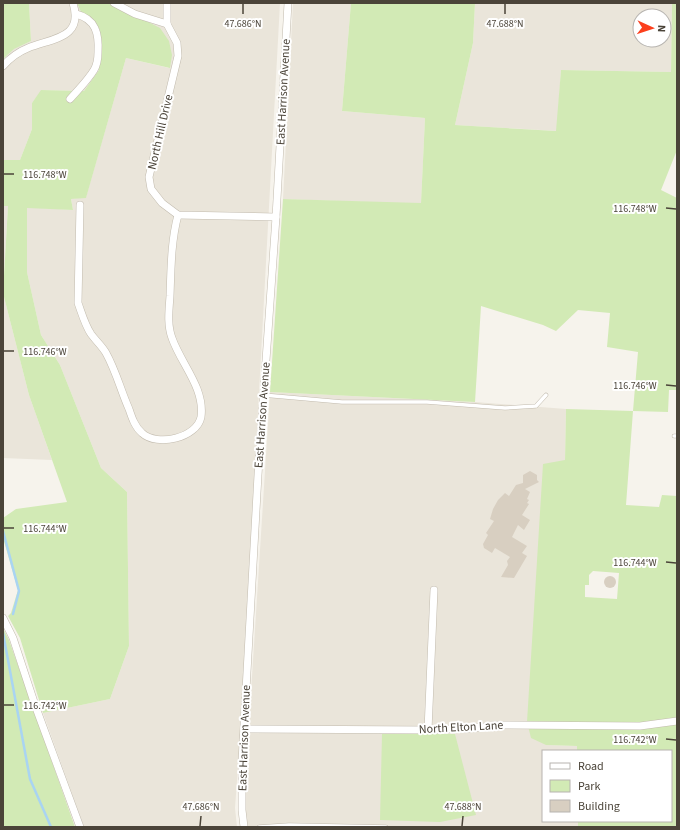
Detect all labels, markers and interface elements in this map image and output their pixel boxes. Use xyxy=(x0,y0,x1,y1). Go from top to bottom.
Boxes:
north arrow xyxy=(632,8,672,48)
text: 47.686°N xyxy=(224,17,262,31)
text: 47.688°N xyxy=(486,17,524,31)
text: N xyxy=(654,24,669,33)
street label: East Harrison Avenue xyxy=(272,38,295,146)
street label: North Hill Drive xyxy=(144,93,177,171)
text: 116.748°W xyxy=(23,168,67,182)
text: 116.748°W xyxy=(613,202,657,216)
text: 116.746°W xyxy=(23,345,67,359)
street label: East Harrison Avenue xyxy=(250,361,275,469)
text: 116.746°W xyxy=(613,379,657,393)
text: 116.744°W xyxy=(23,522,67,536)
text: 116.744°W xyxy=(613,556,657,570)
street label: East Harrison Avenue xyxy=(234,685,255,791)
text: 116.742°W xyxy=(23,699,67,713)
street label: North Elton Lane xyxy=(418,717,504,738)
text: 116.742°W xyxy=(613,733,657,747)
legend xyxy=(542,750,672,822)
text: Road xyxy=(578,758,604,775)
text: Park xyxy=(578,778,600,795)
text: Building xyxy=(578,798,620,815)
text: 47.686°N xyxy=(182,800,220,814)
text: 47.688°N xyxy=(444,800,482,814)

